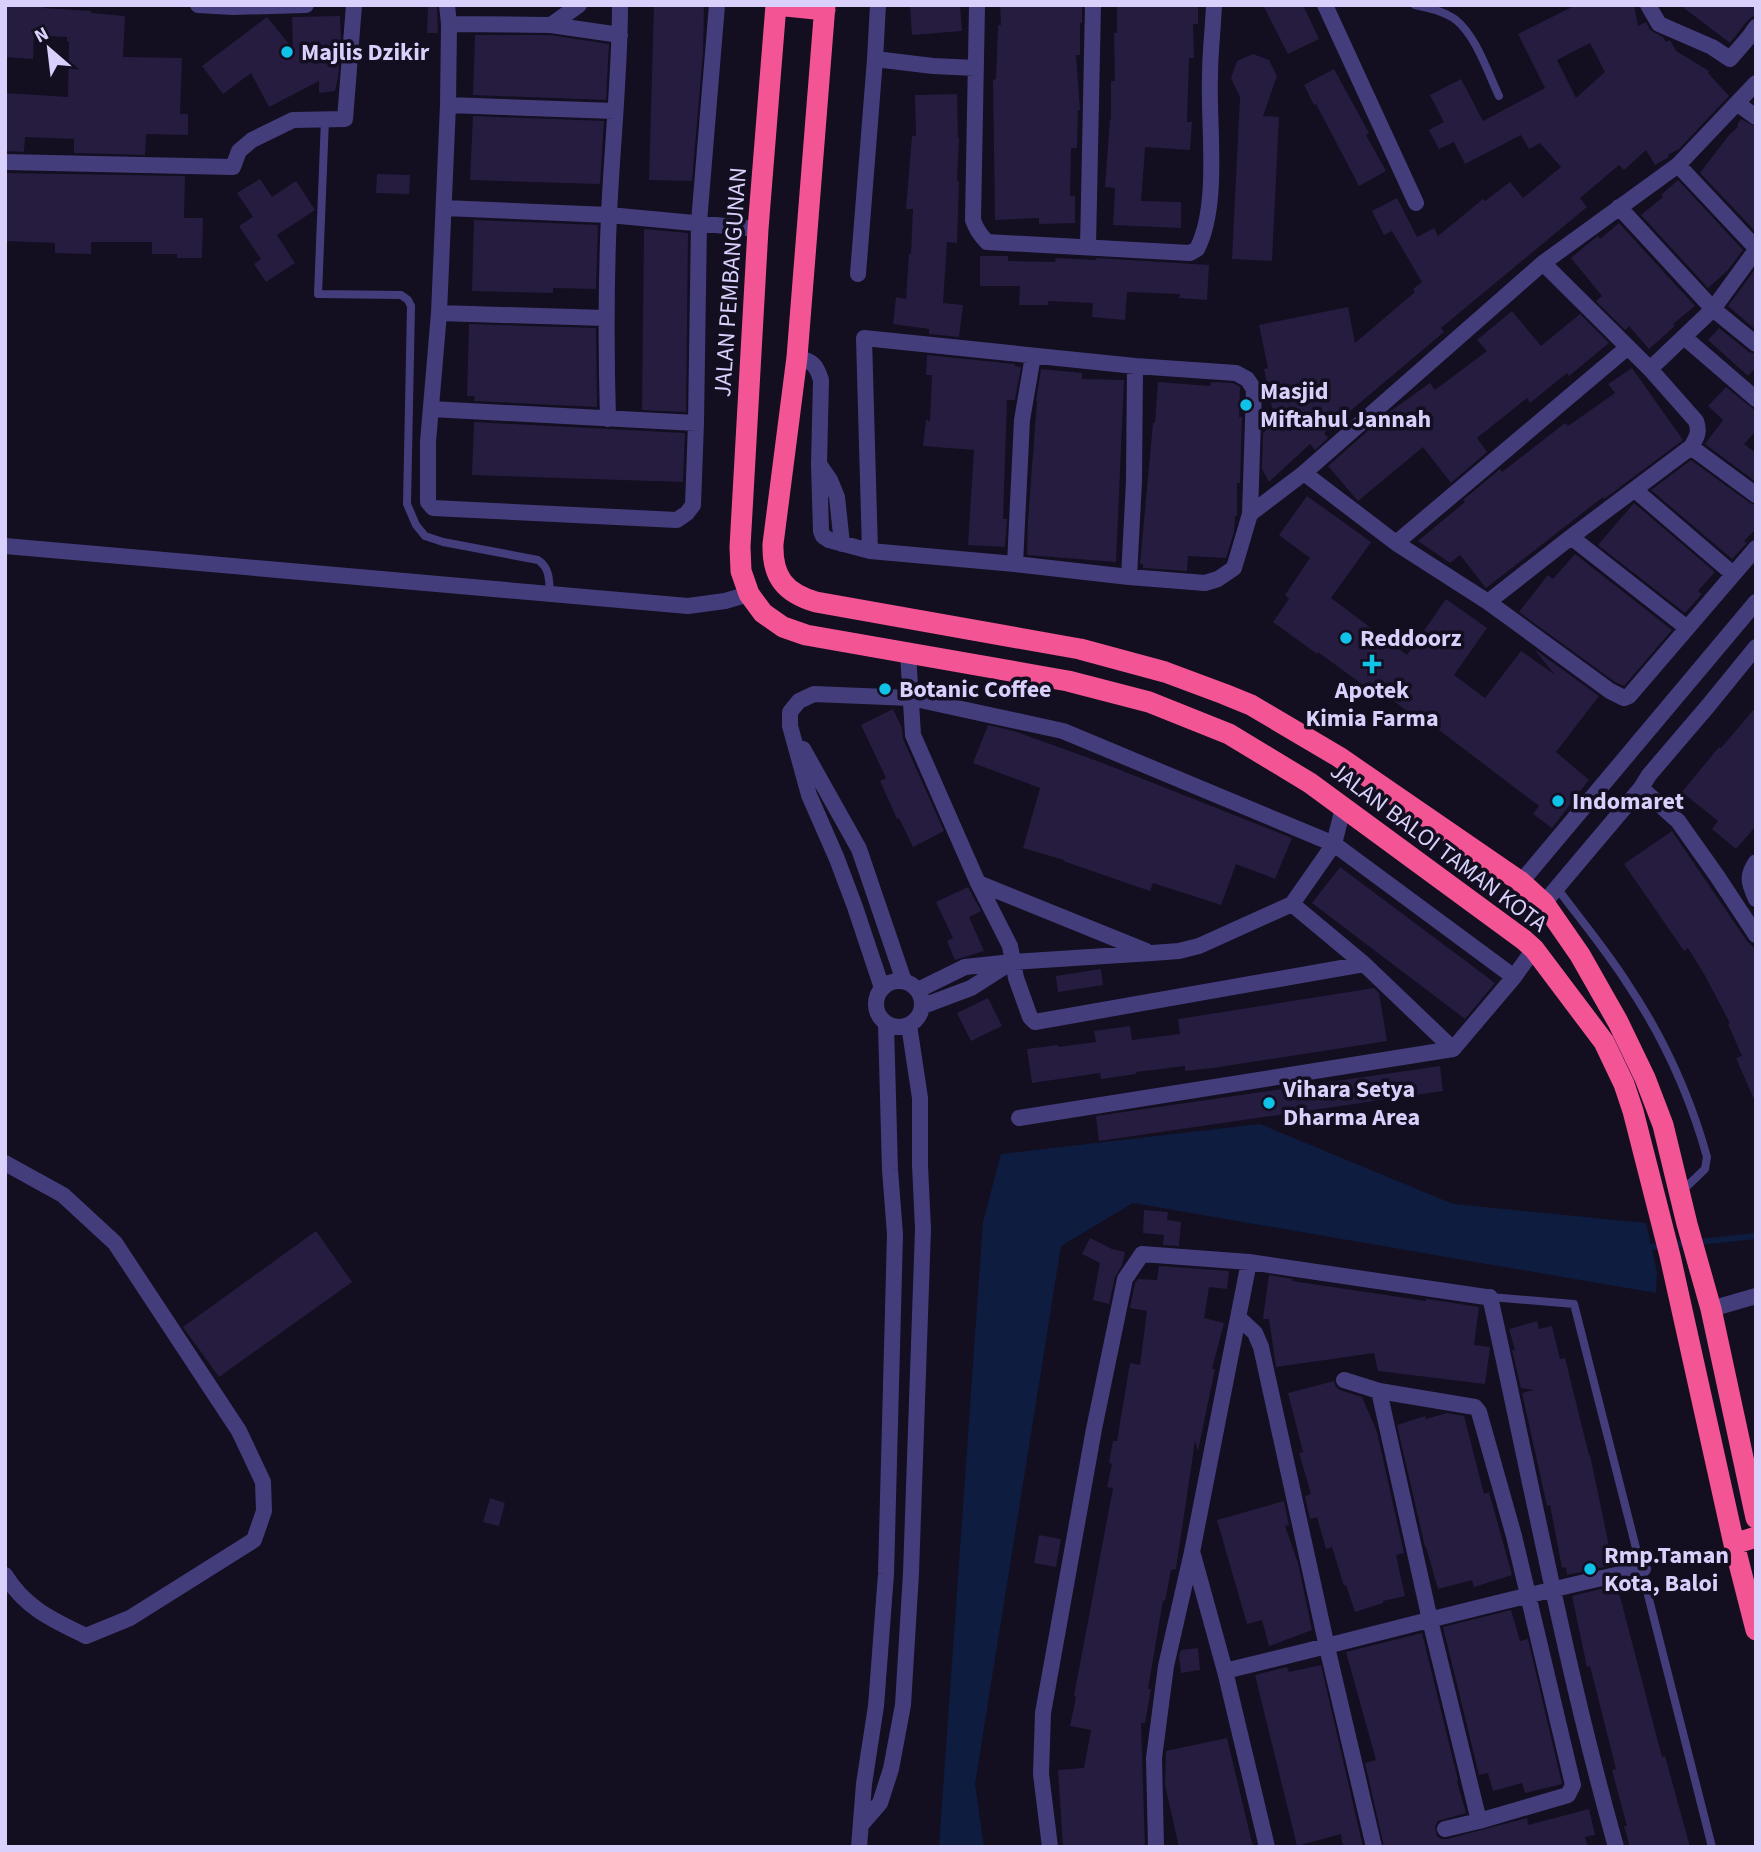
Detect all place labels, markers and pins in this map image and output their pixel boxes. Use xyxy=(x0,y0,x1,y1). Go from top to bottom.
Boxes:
place label: Majlis Dzikir xyxy=(301,35,430,70)
marker: Majlis Dzikir xyxy=(279,44,295,60)
place label: Masjid Miftahul Jannah xyxy=(1260,374,1431,437)
marker: Masjid Miftahul Jannah xyxy=(1238,397,1254,413)
place label: Reddoorz xyxy=(1360,621,1461,656)
marker: Reddoorz xyxy=(1338,630,1354,646)
marker: Apotek Kimia Farma xyxy=(1364,656,1380,672)
place label: Botanic Coffee xyxy=(899,672,1052,707)
place label: Apotek Kimia Farma xyxy=(1305,673,1439,736)
marker: Botanic Coffee xyxy=(877,681,893,697)
place label: Indomaret xyxy=(1572,784,1684,819)
marker: Indomaret xyxy=(1550,793,1566,809)
place label: Vihara Setya Dharma Area xyxy=(1282,1072,1420,1135)
marker: Vihara Setya Dharma Area xyxy=(1261,1095,1277,1111)
place label: Rmp.Taman Kota, Baloi xyxy=(1604,1538,1729,1601)
marker: Rmp.Taman Kota, Baloi xyxy=(1582,1561,1598,1577)

